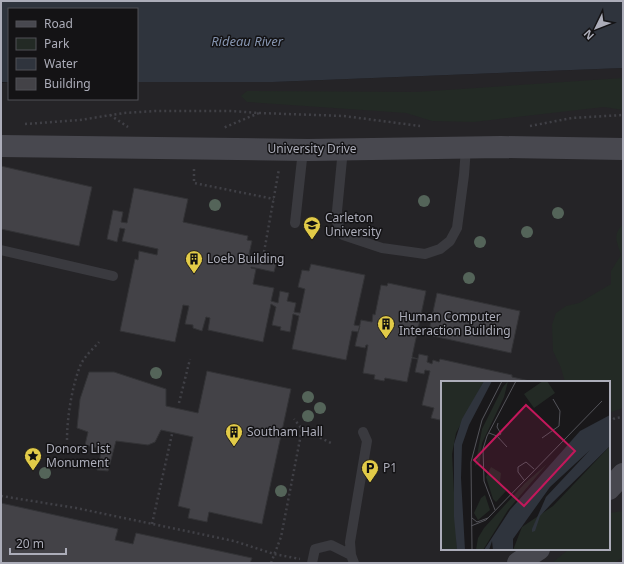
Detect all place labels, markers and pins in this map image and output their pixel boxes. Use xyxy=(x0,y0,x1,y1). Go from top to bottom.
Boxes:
place label: Carleton University xyxy=(325,209,382,240)
school or university icon: Carleton University xyxy=(302,215,322,240)
building icon: Loeb Building xyxy=(184,249,204,274)
place label: Loeb Building xyxy=(207,250,285,267)
place label: Human Computer Interaction Building xyxy=(399,308,511,339)
building icon: Human Computer Interaction Building xyxy=(376,314,396,339)
building icon: Southam Hall xyxy=(224,422,244,447)
place label: Southam Hall xyxy=(247,423,323,440)
place label: Donors List Monument xyxy=(46,440,111,471)
place icon: Donors List Monument xyxy=(23,446,43,471)
parking icon: P1 xyxy=(360,458,380,483)
place label: P1 xyxy=(383,459,397,476)

